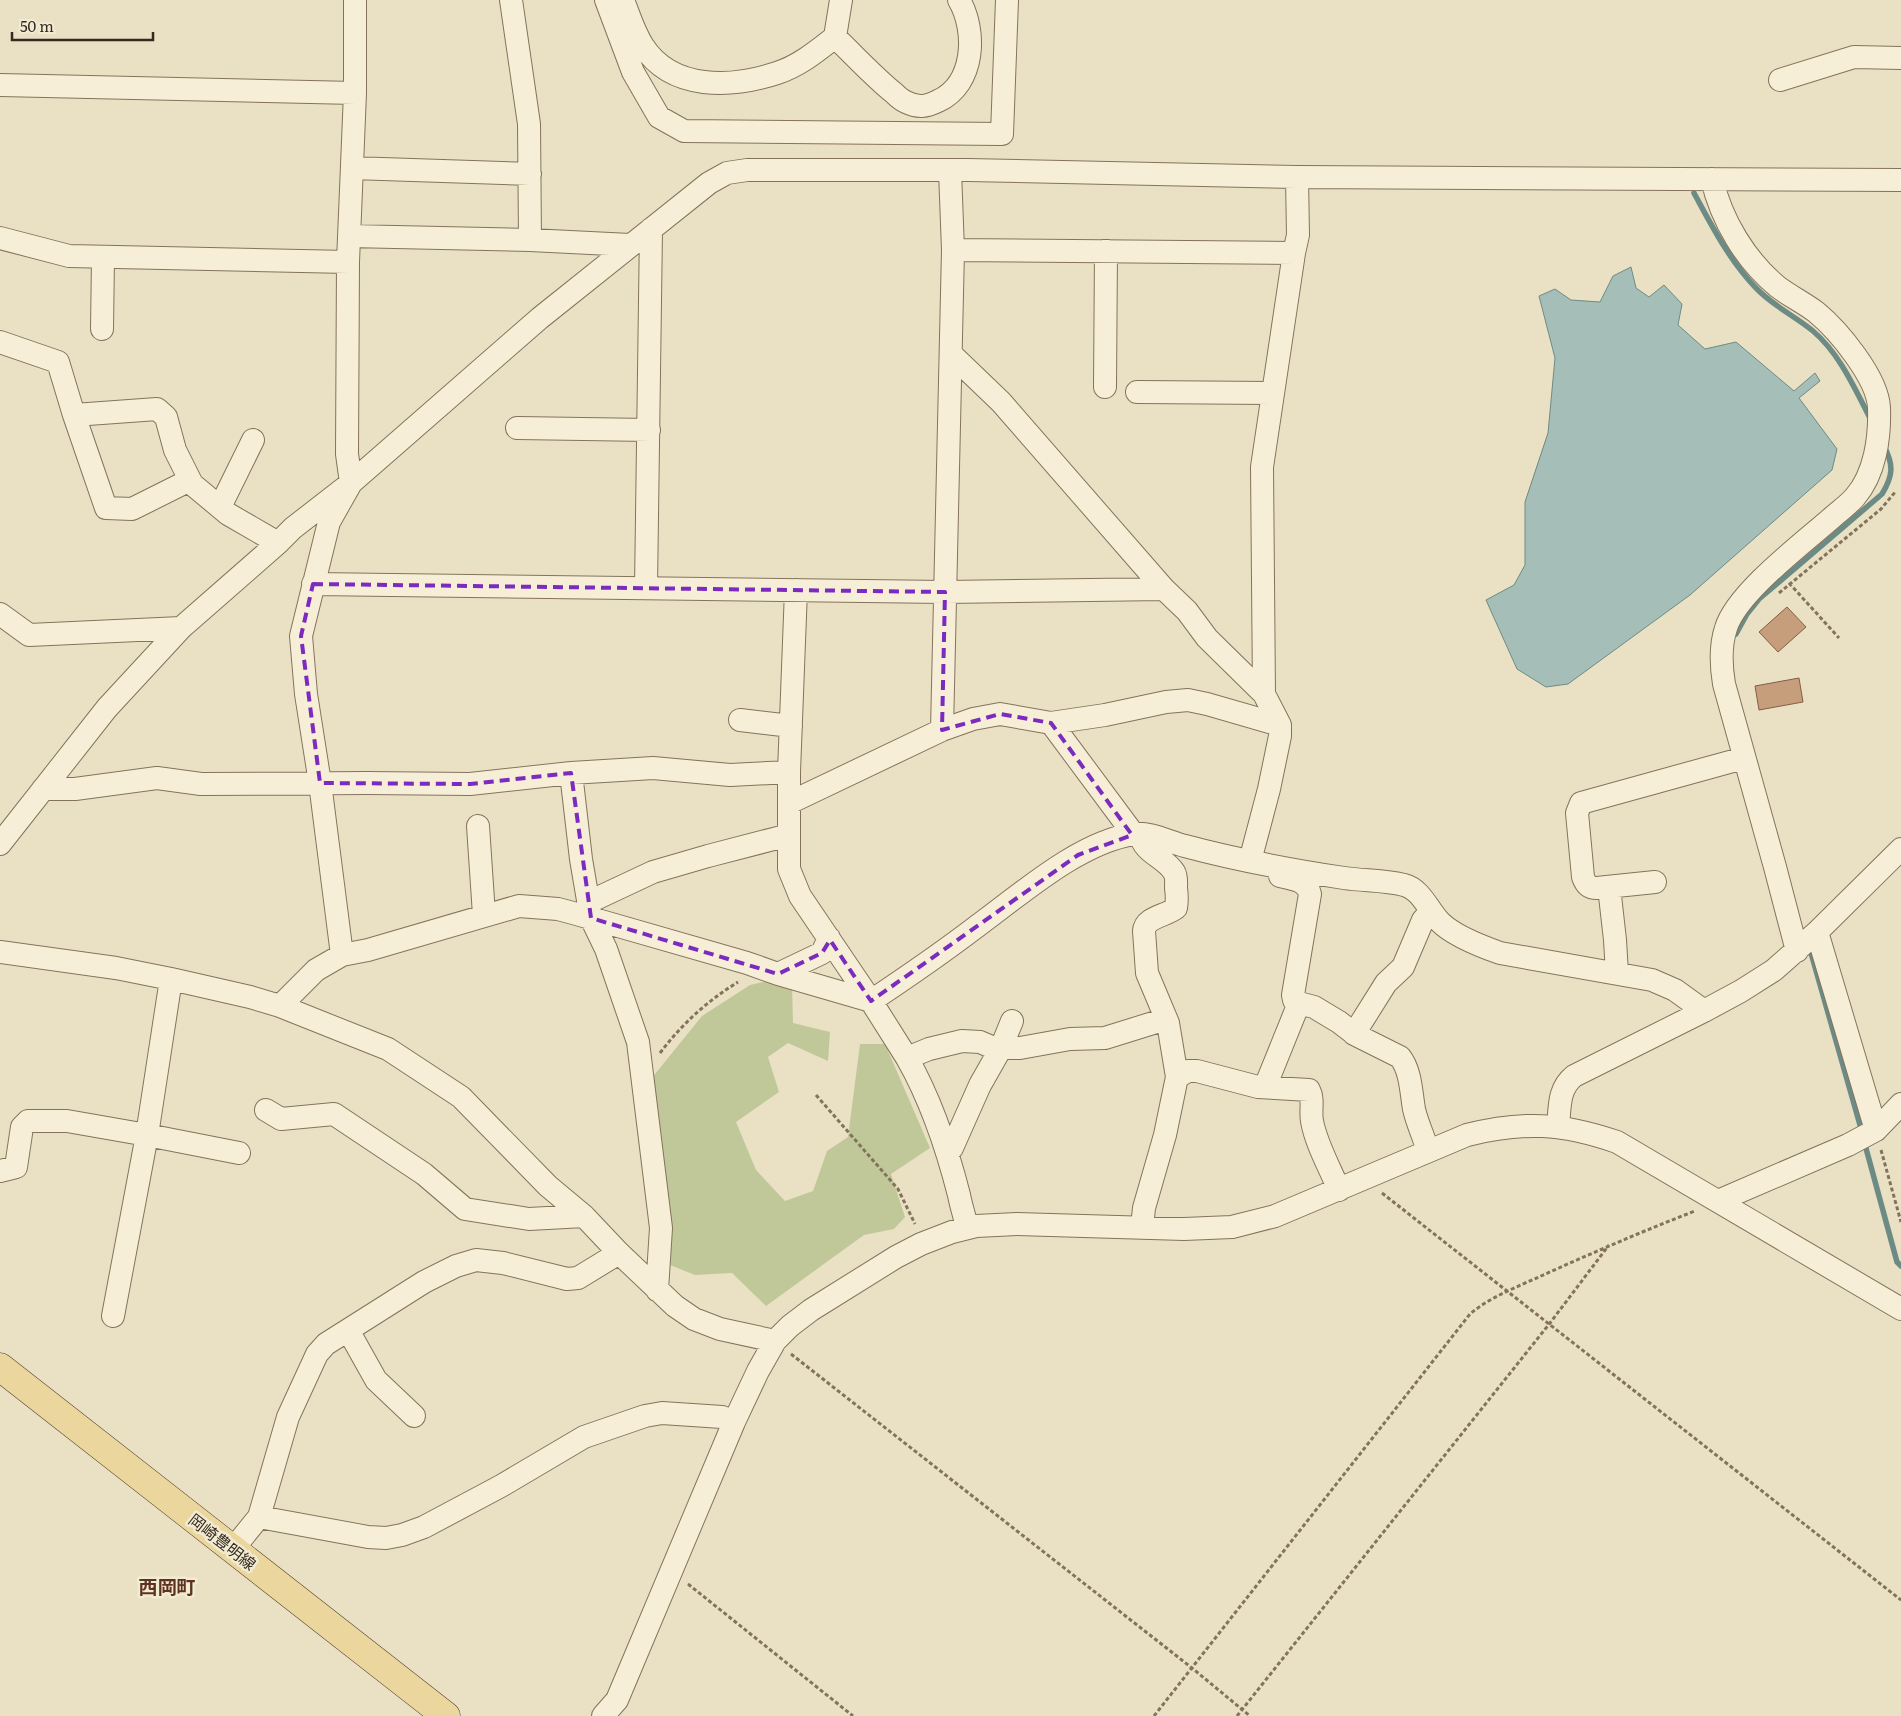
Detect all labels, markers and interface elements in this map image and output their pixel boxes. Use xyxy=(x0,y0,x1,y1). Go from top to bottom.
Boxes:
scale bar xyxy=(12,10,154,42)
text: 50 m xyxy=(20,14,54,37)
street label: 岡崎豊明線 xyxy=(184,1507,262,1575)
district label: 西岡町 xyxy=(138,1572,196,1600)

